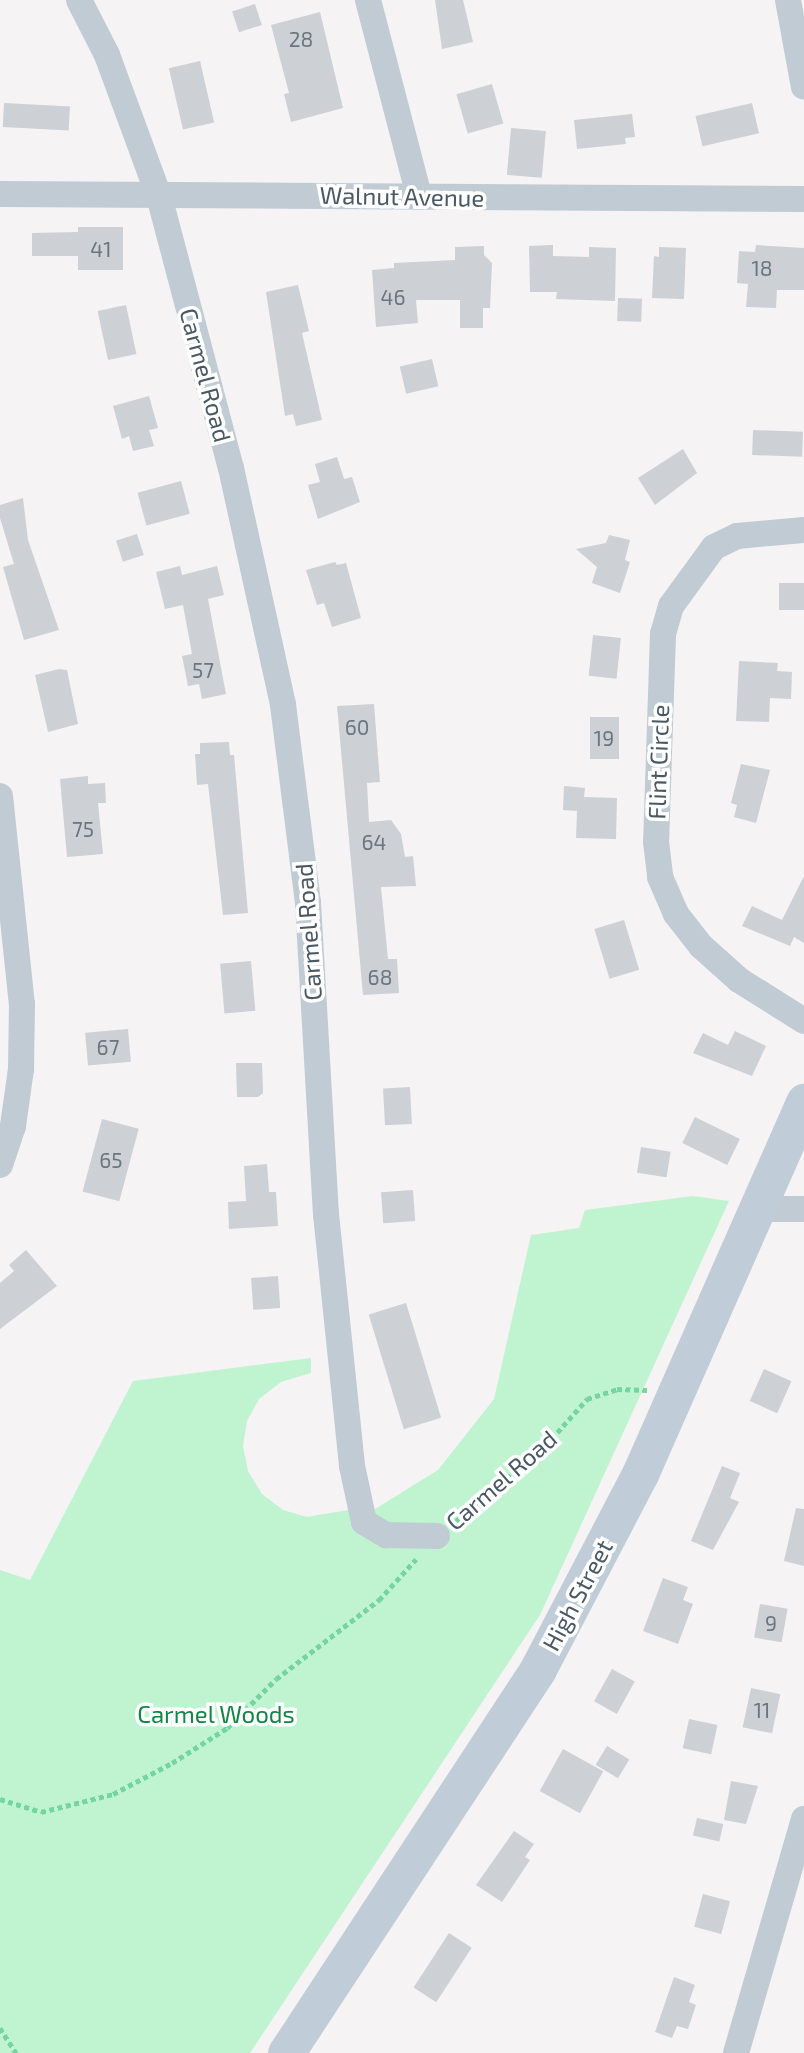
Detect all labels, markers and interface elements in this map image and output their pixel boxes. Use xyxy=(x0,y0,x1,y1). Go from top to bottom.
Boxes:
house number: 28 xyxy=(289,26,313,52)
street label: Walnut Avenue xyxy=(319,180,485,212)
house number: 41 xyxy=(90,236,112,262)
house number: 18 xyxy=(751,255,773,281)
house number: 46 xyxy=(381,284,405,310)
street label: Carmel Road xyxy=(174,305,238,445)
house number: 57 xyxy=(192,657,214,683)
street label: Flint Circle xyxy=(642,704,674,820)
house number: 60 xyxy=(345,714,369,740)
house number: 19 xyxy=(594,725,614,751)
house number: 75 xyxy=(72,816,94,842)
house number: 64 xyxy=(362,829,386,855)
street label: Carmel Road xyxy=(289,862,327,1002)
house number: 68 xyxy=(368,964,392,990)
house number: 67 xyxy=(97,1034,119,1060)
house number: 65 xyxy=(99,1147,123,1173)
street label: Carmel Road xyxy=(439,1424,563,1536)
street label: High Street xyxy=(536,1535,618,1655)
house number: 9 xyxy=(765,1610,777,1636)
house number: 11 xyxy=(754,1697,770,1723)
park label: Carmel Woods xyxy=(137,1700,295,1728)

